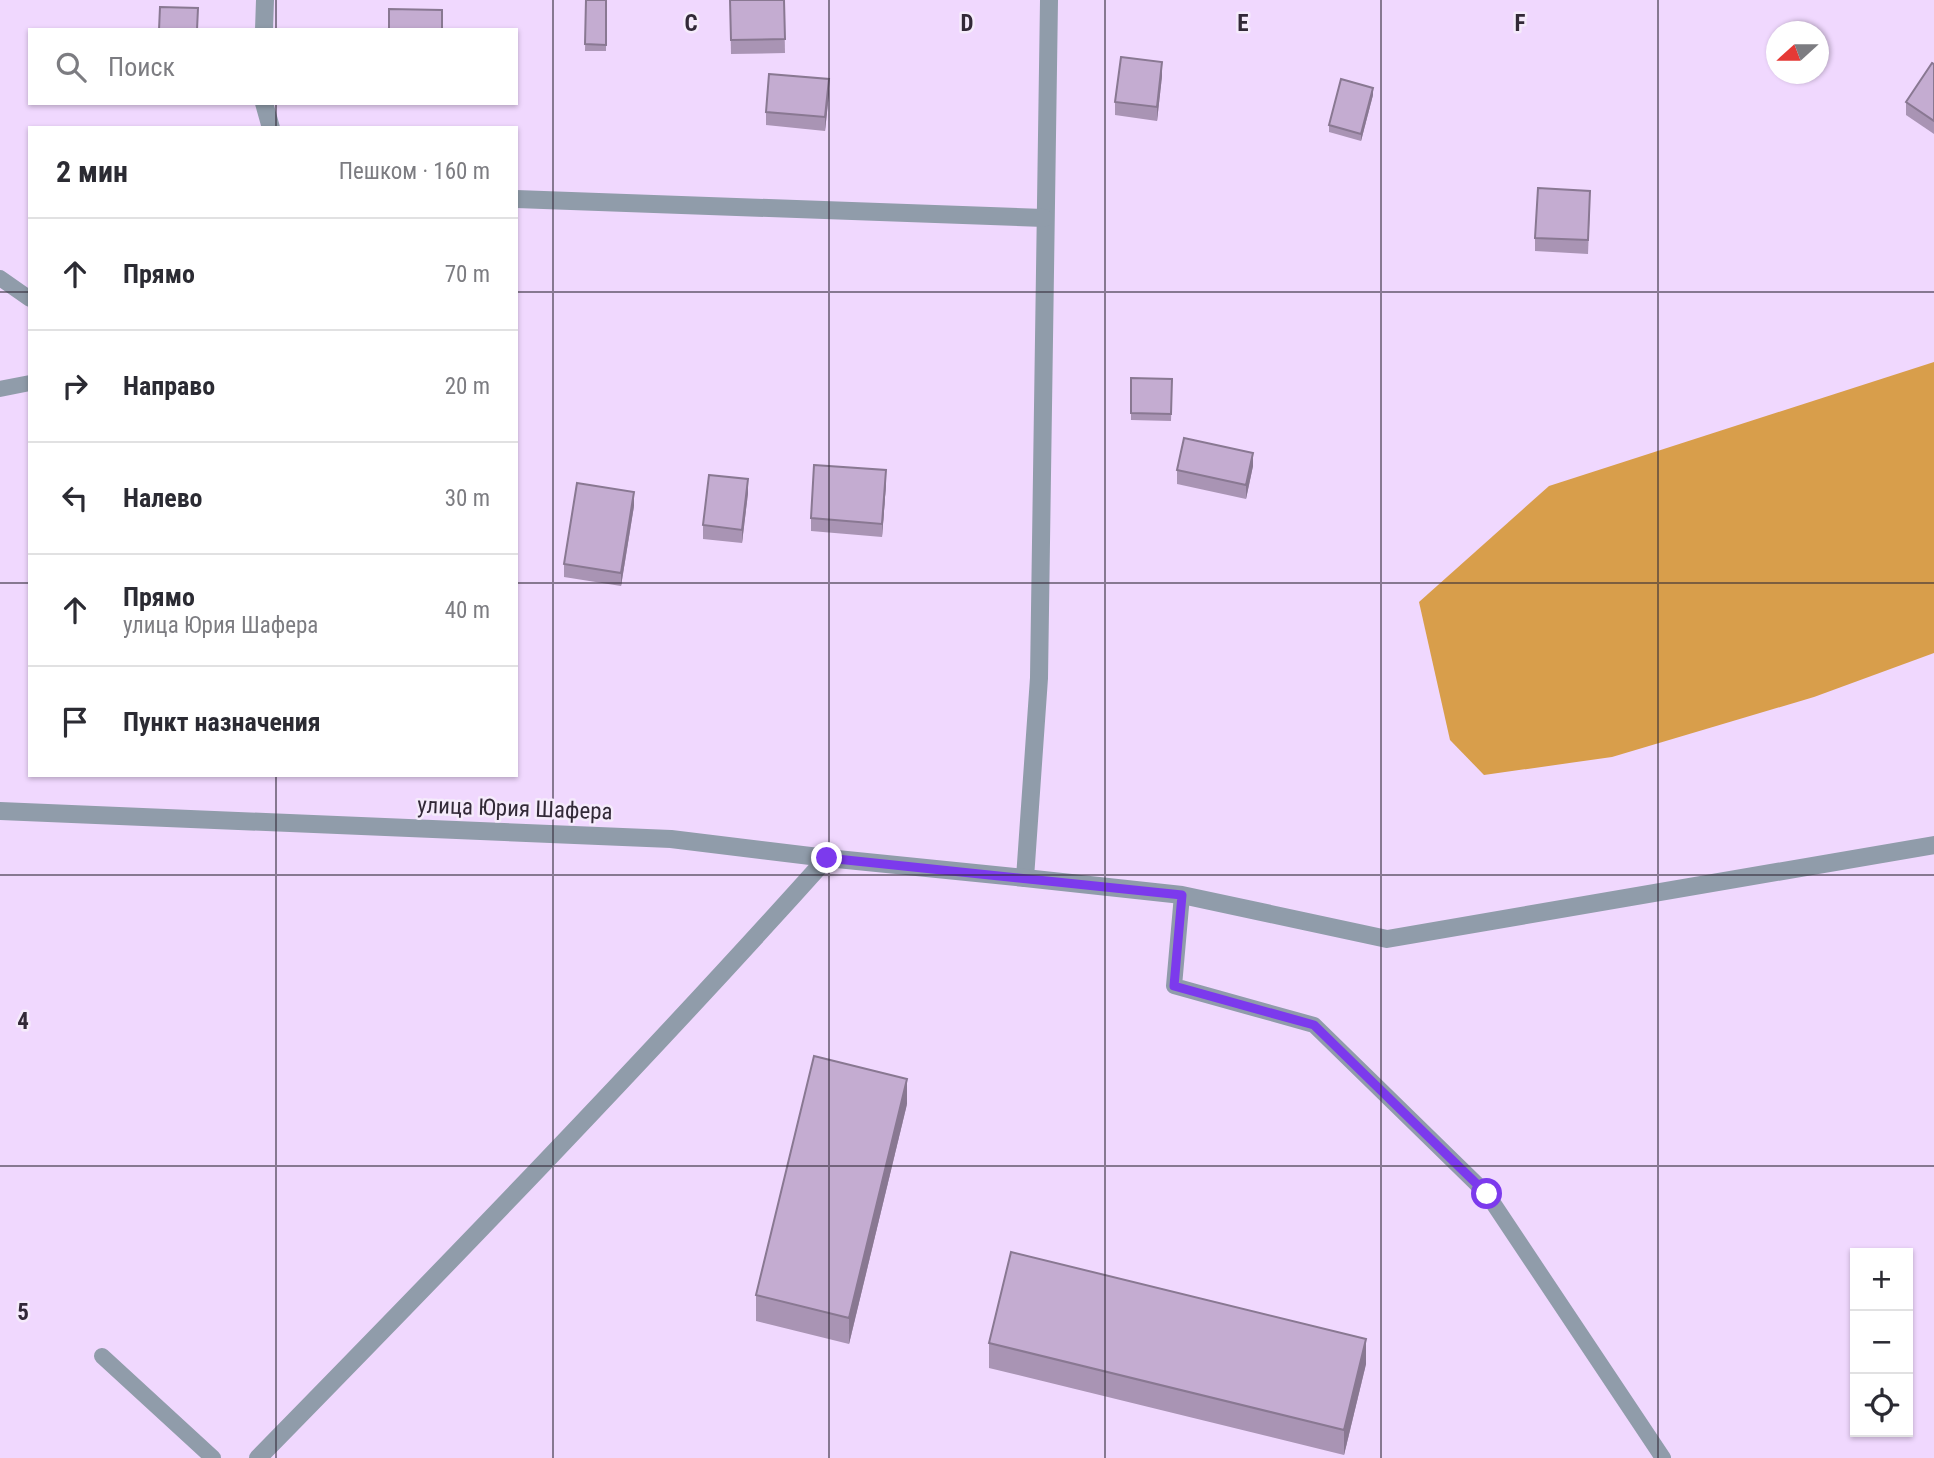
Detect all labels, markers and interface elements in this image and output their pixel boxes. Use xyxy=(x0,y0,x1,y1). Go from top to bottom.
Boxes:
text: C xyxy=(684,10,698,37)
text: D xyxy=(961,10,974,37)
text: E xyxy=(1237,10,1249,37)
text: F xyxy=(1515,10,1526,37)
north arrow xyxy=(1766,21,1829,84)
search box xyxy=(28,28,518,105)
icon: search xyxy=(52,48,90,86)
text: Поиск xyxy=(108,52,175,82)
text: 2 мин xyxy=(56,154,128,189)
text: Пешком · 160 m xyxy=(339,158,490,185)
icon: ahead xyxy=(56,255,94,293)
text: Прямо xyxy=(123,259,195,289)
text: 70 m xyxy=(445,261,490,288)
icon: right xyxy=(56,367,94,405)
text: Направо xyxy=(123,371,215,401)
text: 20 m xyxy=(445,373,490,400)
icon: left xyxy=(56,479,94,517)
text: Налево xyxy=(123,483,203,513)
text: 30 m xyxy=(445,485,490,512)
text: Прямо xyxy=(123,582,195,612)
icon: ahead xyxy=(56,591,94,629)
text: 40 m xyxy=(445,597,490,624)
text: улица Юрия Шафера xyxy=(123,612,318,639)
icon: arrive xyxy=(56,703,94,741)
text: Пункт назначения xyxy=(123,707,321,737)
street label: улица Юрия Шафера xyxy=(417,792,613,825)
route end xyxy=(811,842,842,873)
text: 4 xyxy=(17,1008,29,1035)
route start xyxy=(1471,1178,1502,1209)
map controls xyxy=(1850,1248,1913,1437)
button: + xyxy=(1850,1248,1913,1311)
text: 5 xyxy=(17,1299,29,1326)
button: − xyxy=(1850,1311,1913,1374)
button: locate xyxy=(1850,1374,1913,1437)

